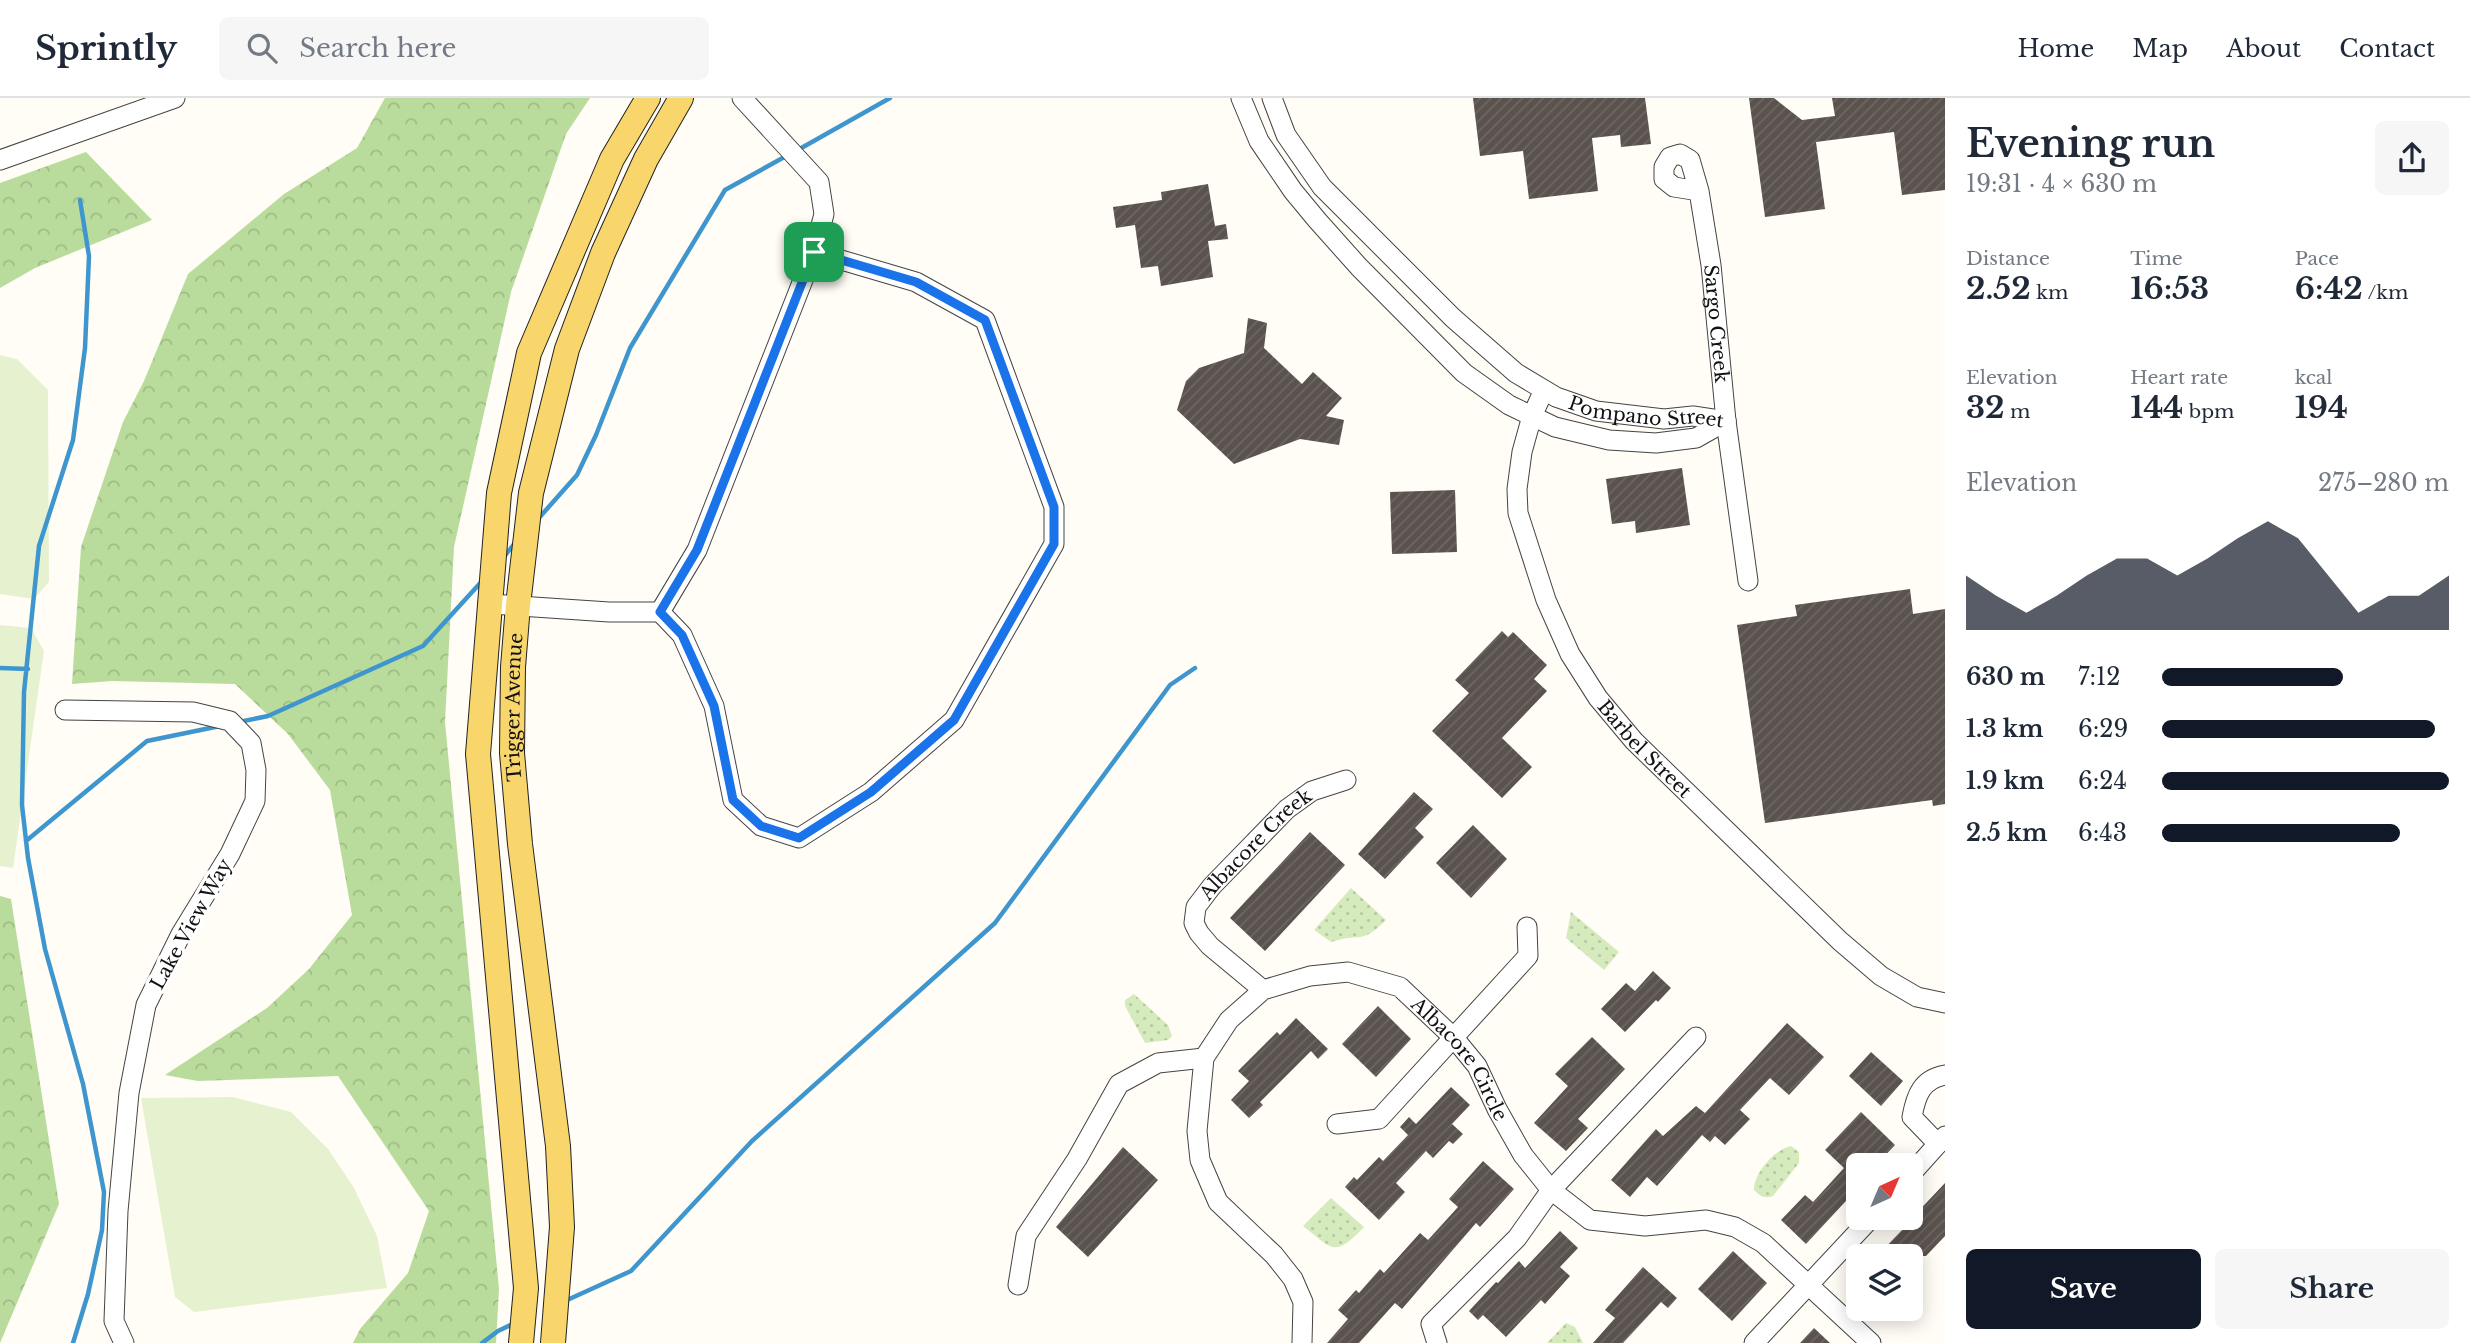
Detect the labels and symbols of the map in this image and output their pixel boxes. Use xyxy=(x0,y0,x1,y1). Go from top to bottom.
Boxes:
pin xyxy=(784,222,844,282)
street label: Sargo Creek xyxy=(1700,263,1734,384)
street label: Pompano Street xyxy=(1566,391,1726,432)
street label: Trigger Avenue xyxy=(500,632,527,782)
street label: Barbel Street xyxy=(1593,695,1697,803)
street label: Albacore Creek xyxy=(1194,783,1316,905)
street label: Lake View Way xyxy=(146,855,236,993)
street label: Albacore Circle xyxy=(1406,992,1513,1125)
north arrow xyxy=(1846,1153,1923,1230)

